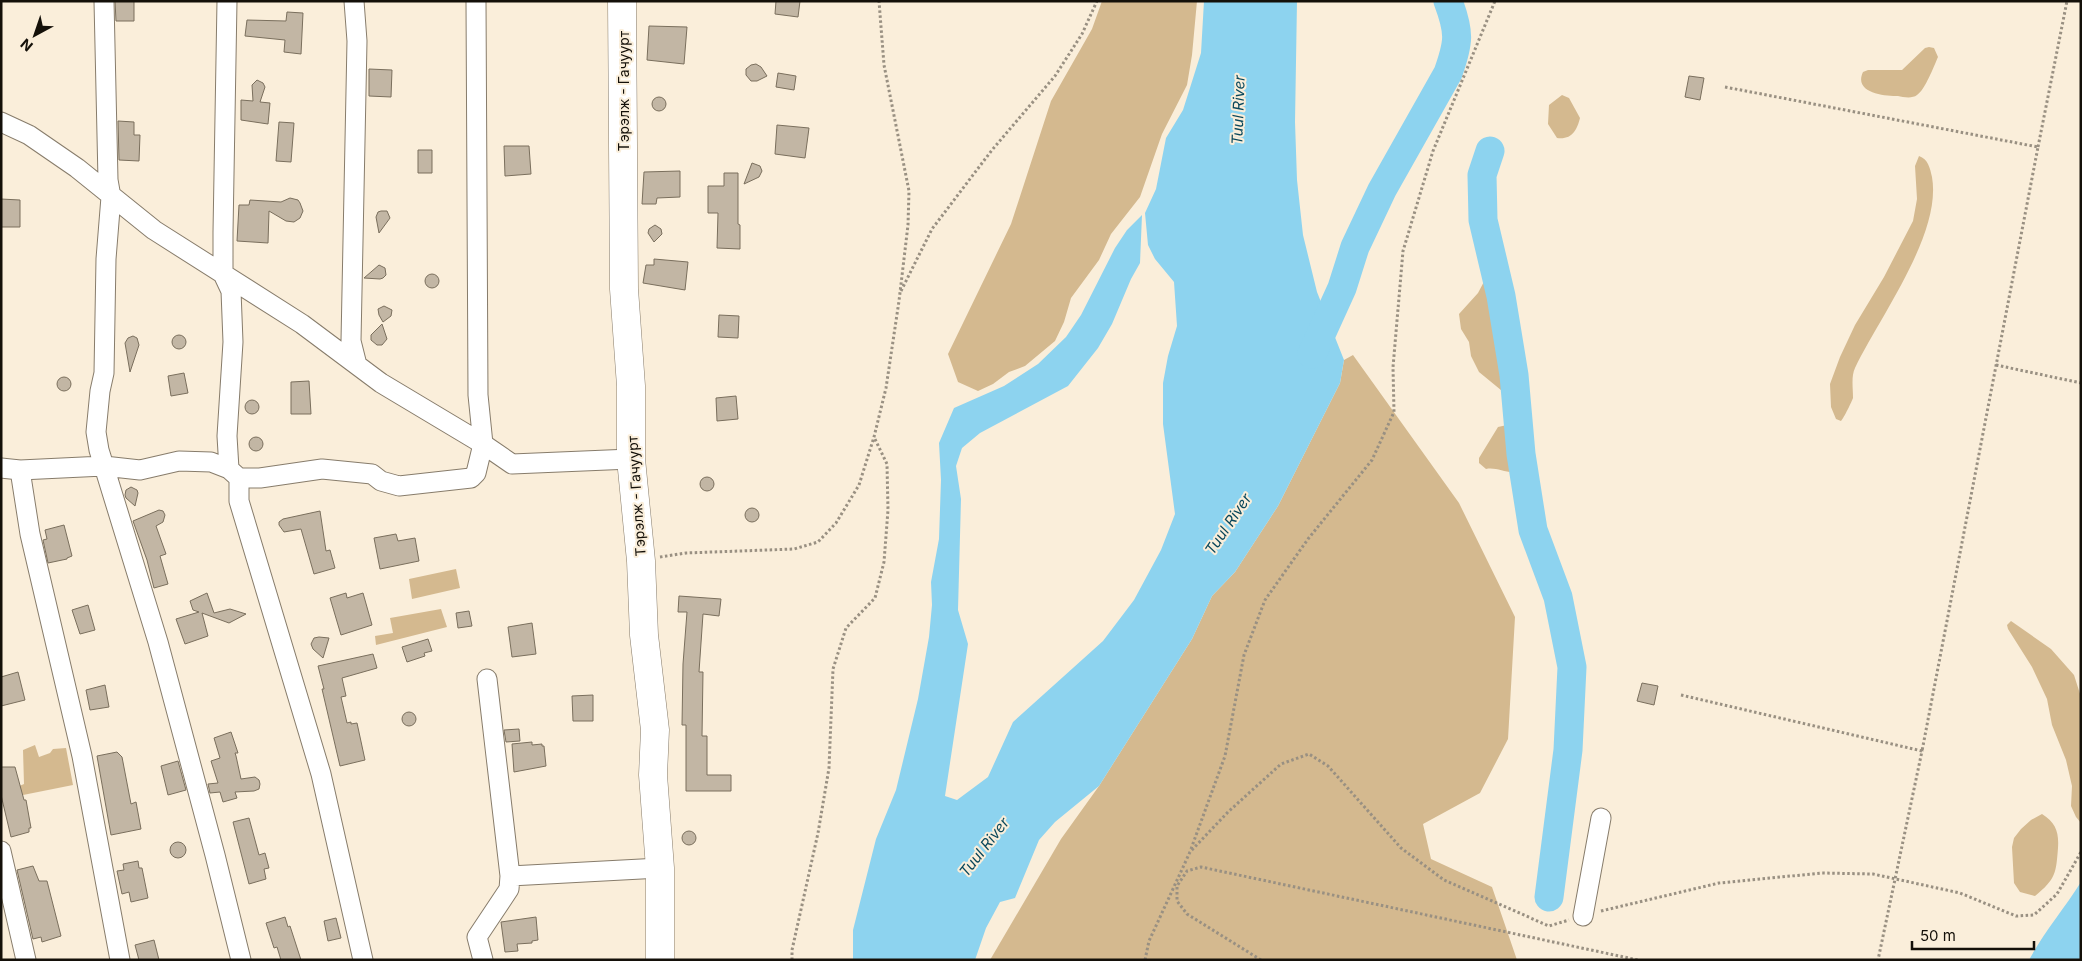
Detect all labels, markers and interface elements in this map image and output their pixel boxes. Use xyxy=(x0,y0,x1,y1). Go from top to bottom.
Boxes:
north arrow xyxy=(10,10,60,60)
street label: Тэрэлж - Гачуурт xyxy=(615,30,632,151)
text: N xyxy=(17,35,36,55)
water label: Tuul River xyxy=(1227,74,1249,145)
street label: Тэрэлж - Гачуурт xyxy=(623,435,649,557)
water label: Tuul River xyxy=(1201,489,1256,558)
water label: Tuul River xyxy=(955,813,1013,880)
scale bar xyxy=(1912,918,2034,950)
text: 50 m xyxy=(1920,926,1956,945)

